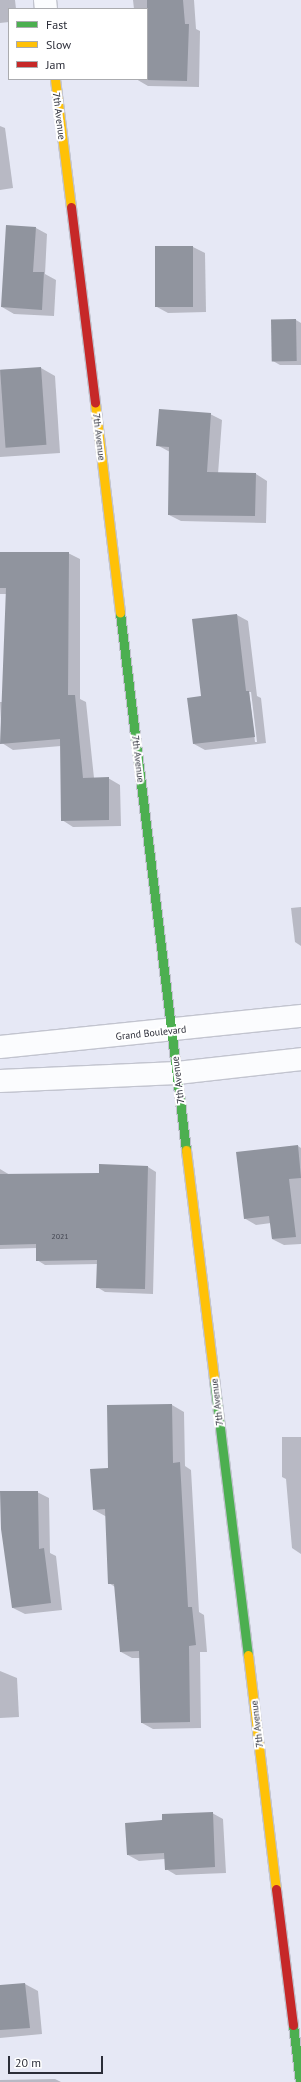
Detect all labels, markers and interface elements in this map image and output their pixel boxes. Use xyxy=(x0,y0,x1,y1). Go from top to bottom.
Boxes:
legend xyxy=(8,8,148,80)
text: Fast xyxy=(46,17,67,32)
text: Slow xyxy=(46,37,71,52)
text: Jam xyxy=(46,57,65,72)
street label: 7th Avenue xyxy=(50,91,68,141)
street label: 7th Avenue xyxy=(90,412,108,462)
street label: 7th Avenue xyxy=(129,734,147,784)
street label: Grand Boulevard xyxy=(115,1023,187,1043)
street label: 7th Avenue xyxy=(169,1055,187,1105)
house number: 2021 xyxy=(51,1232,69,1242)
street label: 7th Avenue xyxy=(208,1377,226,1427)
street label: 7th Avenue xyxy=(248,1699,266,1749)
scale bar xyxy=(10,2048,105,2074)
text: 20 m xyxy=(15,2055,41,2070)

